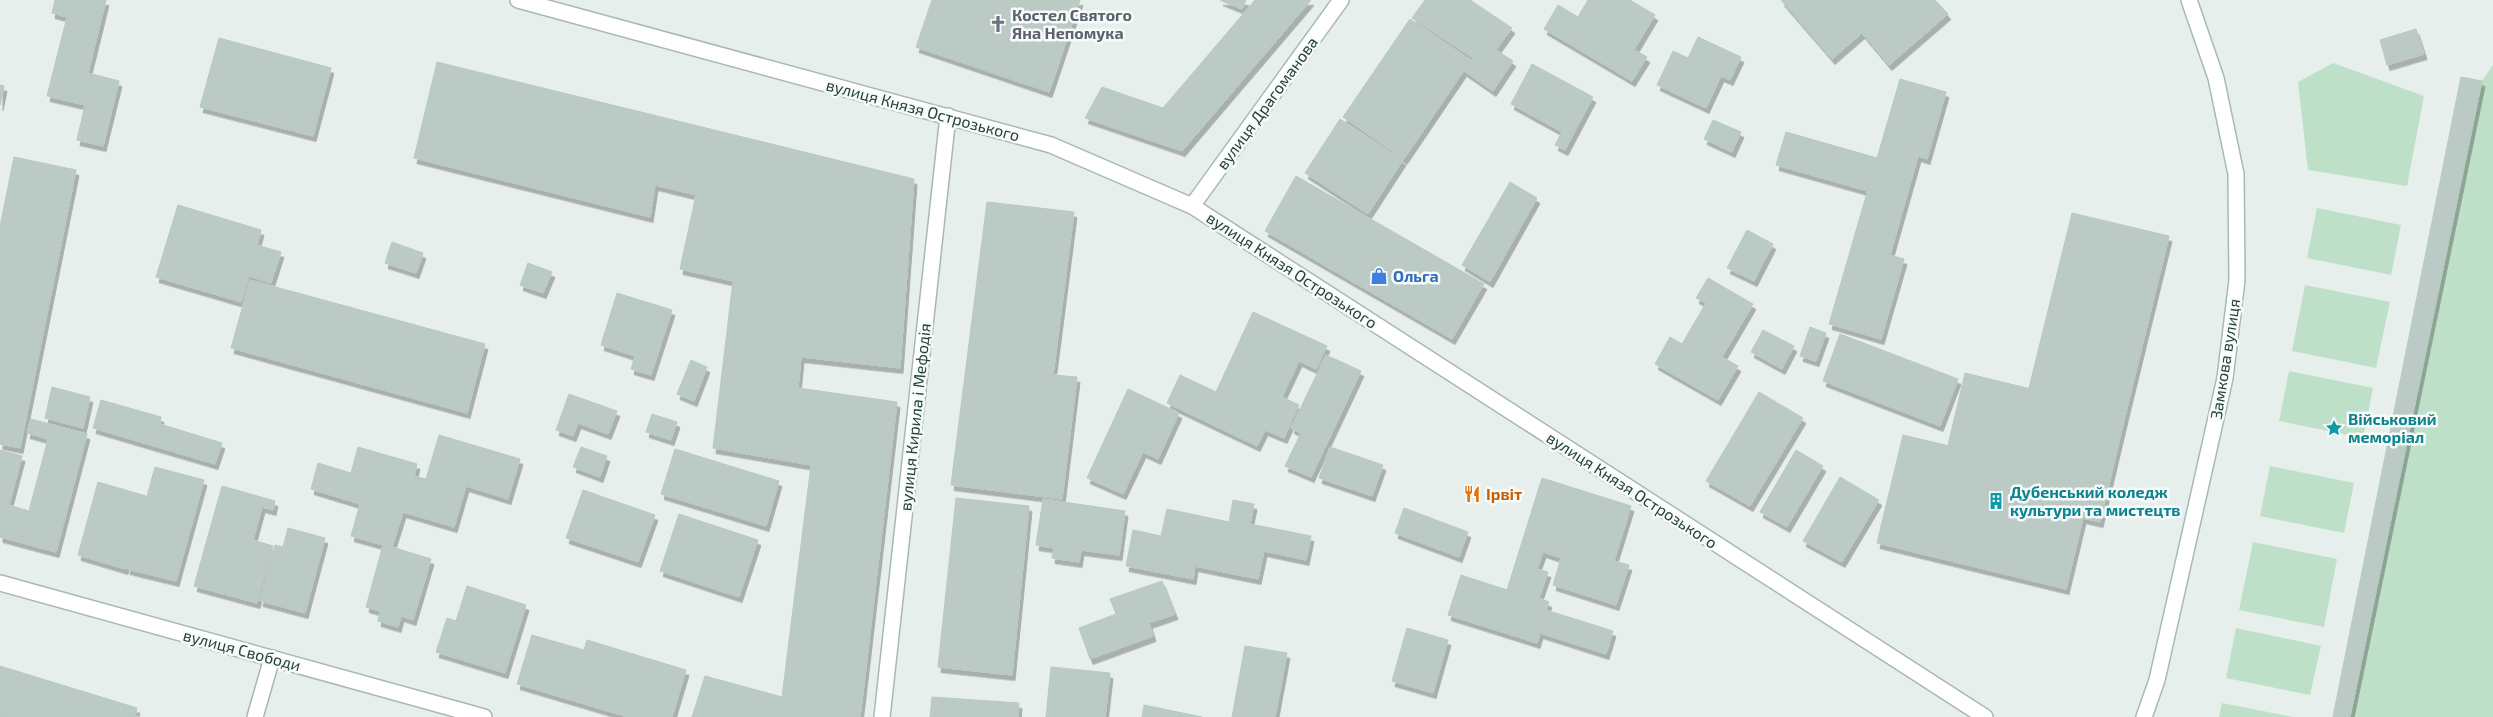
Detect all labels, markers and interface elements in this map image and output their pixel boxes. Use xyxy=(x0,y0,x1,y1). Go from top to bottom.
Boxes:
place label: Костел Святого Яна Непомука xyxy=(1012,5,1132,42)
church icon: Костел Святого Яна Непомука xyxy=(988,14,1008,34)
street label: вулиця Драгоманова xyxy=(1212,33,1322,173)
street label: вулиця Князя Острозького xyxy=(824,75,1022,145)
street label: вулиця Князя Острозького xyxy=(1203,207,1381,333)
shop icon: Ольга xyxy=(1369,266,1389,286)
place label: Ольга xyxy=(1393,266,1439,285)
street label: Замкова вулиця xyxy=(2206,297,2244,421)
street label: вулиця Кирила і Мефодія xyxy=(895,322,935,512)
place label: Військовий меморіал xyxy=(2348,409,2436,446)
place icon: Військовий меморіал xyxy=(2324,418,2344,438)
street label: вулиця Князя Острозького xyxy=(1543,427,1721,553)
place label: Дубенський коледж культури та мистецтв xyxy=(2010,482,2181,519)
restaurant icon: Ірвіт xyxy=(1462,484,1482,504)
place label: Ірвіт xyxy=(1486,484,1522,503)
building icon: Дубенський коледж культури та мистецтв xyxy=(1986,491,2006,511)
street label: вулиця Свободи xyxy=(181,625,303,675)

